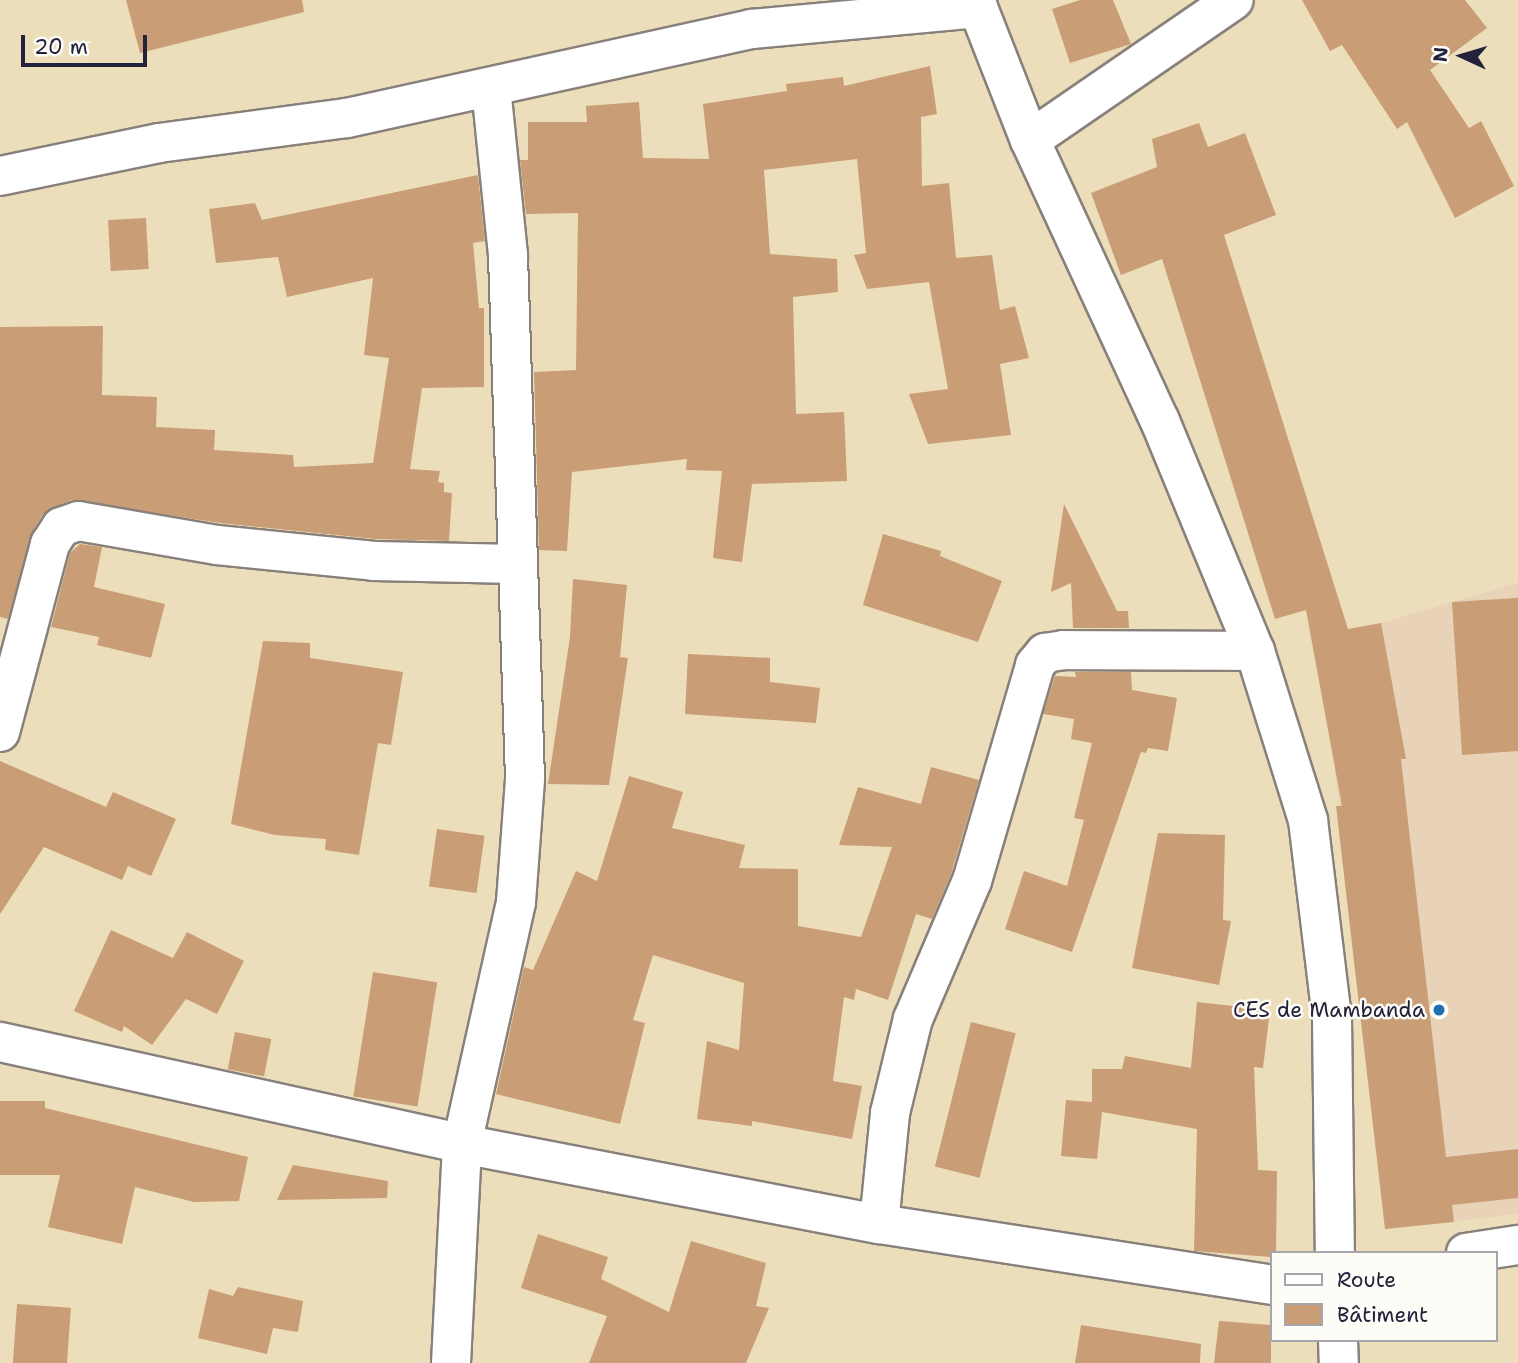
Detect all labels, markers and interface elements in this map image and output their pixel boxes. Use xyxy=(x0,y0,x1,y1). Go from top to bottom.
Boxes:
scale bar xyxy=(24,21,150,65)
north arrow xyxy=(1427,21,1497,91)
text: 20 m xyxy=(34,33,88,61)
text: N xyxy=(1428,46,1454,63)
place label: CES de Mambanda xyxy=(1233,997,1425,1023)
marker: CES de Mambanda xyxy=(1431,1002,1447,1018)
legend xyxy=(1270,1251,1497,1342)
text: Route xyxy=(1337,1266,1396,1294)
text: Bâtiment xyxy=(1337,1301,1428,1329)

